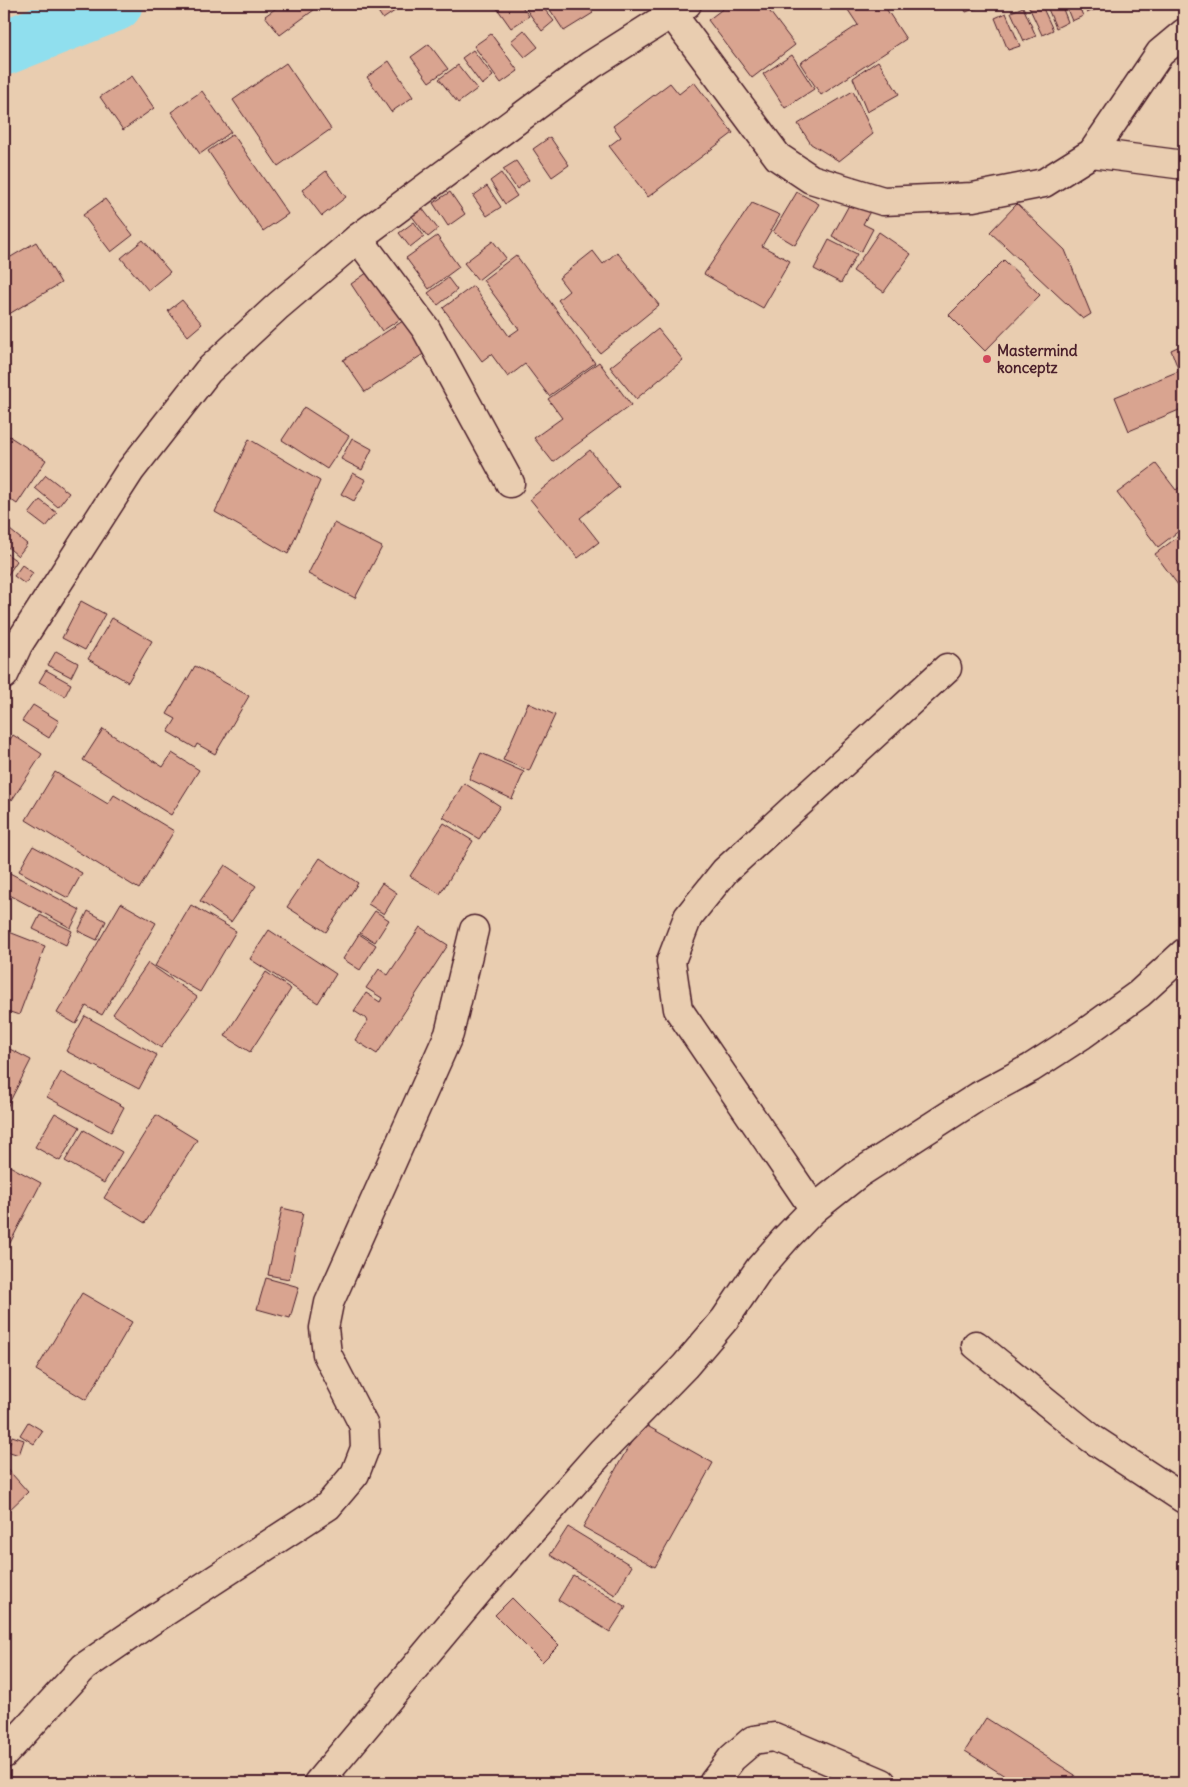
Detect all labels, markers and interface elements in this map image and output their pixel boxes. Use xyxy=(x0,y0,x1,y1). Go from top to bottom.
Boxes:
place label: Mastermind konceptz xyxy=(997,341,1078,378)
marker: Mastermind konceptz xyxy=(981,353,993,365)

